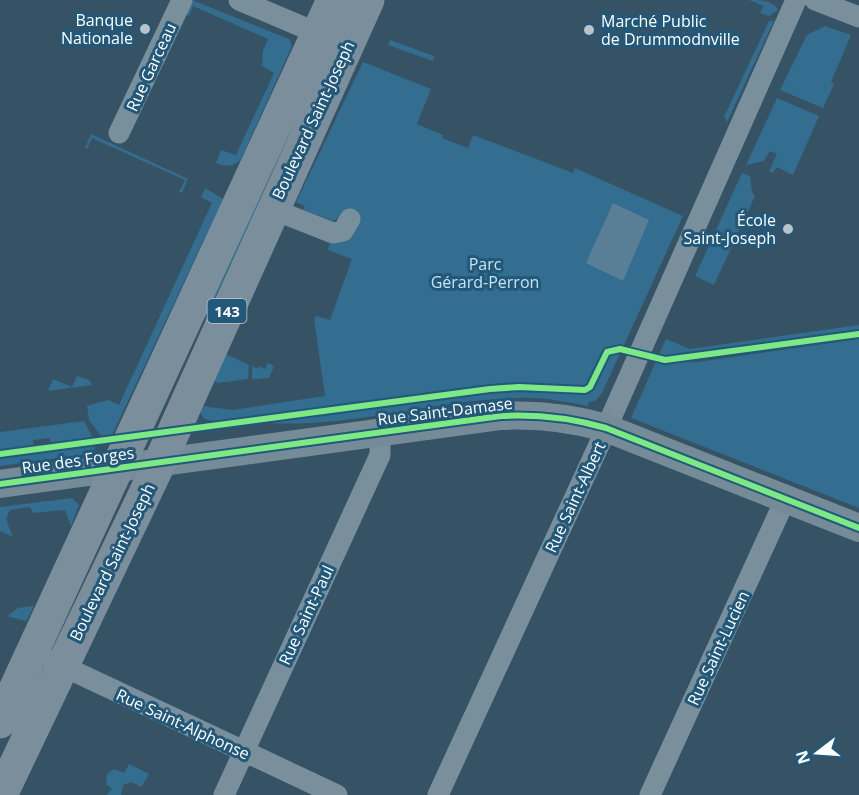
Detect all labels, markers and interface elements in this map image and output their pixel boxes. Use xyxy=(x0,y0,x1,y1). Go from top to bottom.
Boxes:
place label: Banque Nationale xyxy=(61,9,133,49)
place label: Marché Public de Drummodnville xyxy=(601,10,740,50)
street label: Rue Garceau xyxy=(121,19,181,115)
marker: Banque Nationale xyxy=(138,22,152,36)
marker: Marché Public de Drummodnville xyxy=(582,23,596,37)
street label: Boulevard Saint-Joseph xyxy=(267,37,359,203)
place label: École Saint-Joseph xyxy=(684,209,776,249)
marker: École Saint-Joseph xyxy=(781,222,795,236)
park label: Parc Gérard-Perron xyxy=(431,253,539,293)
road number: 143 xyxy=(208,299,246,323)
street label: Rue Saint-Damase xyxy=(376,392,514,430)
street label: Rue Saint-Albert xyxy=(540,438,611,556)
street label: Rue des Forges xyxy=(20,441,136,479)
street label: Boulevard Saint-Joseph xyxy=(64,480,160,644)
street label: Rue Saint-Paul xyxy=(273,562,339,668)
street label: Rue Saint-Lucien xyxy=(682,587,754,709)
street label: Rue Saint-Alphonse xyxy=(113,683,253,765)
north arrow xyxy=(787,723,847,783)
text: N xyxy=(790,748,815,767)

